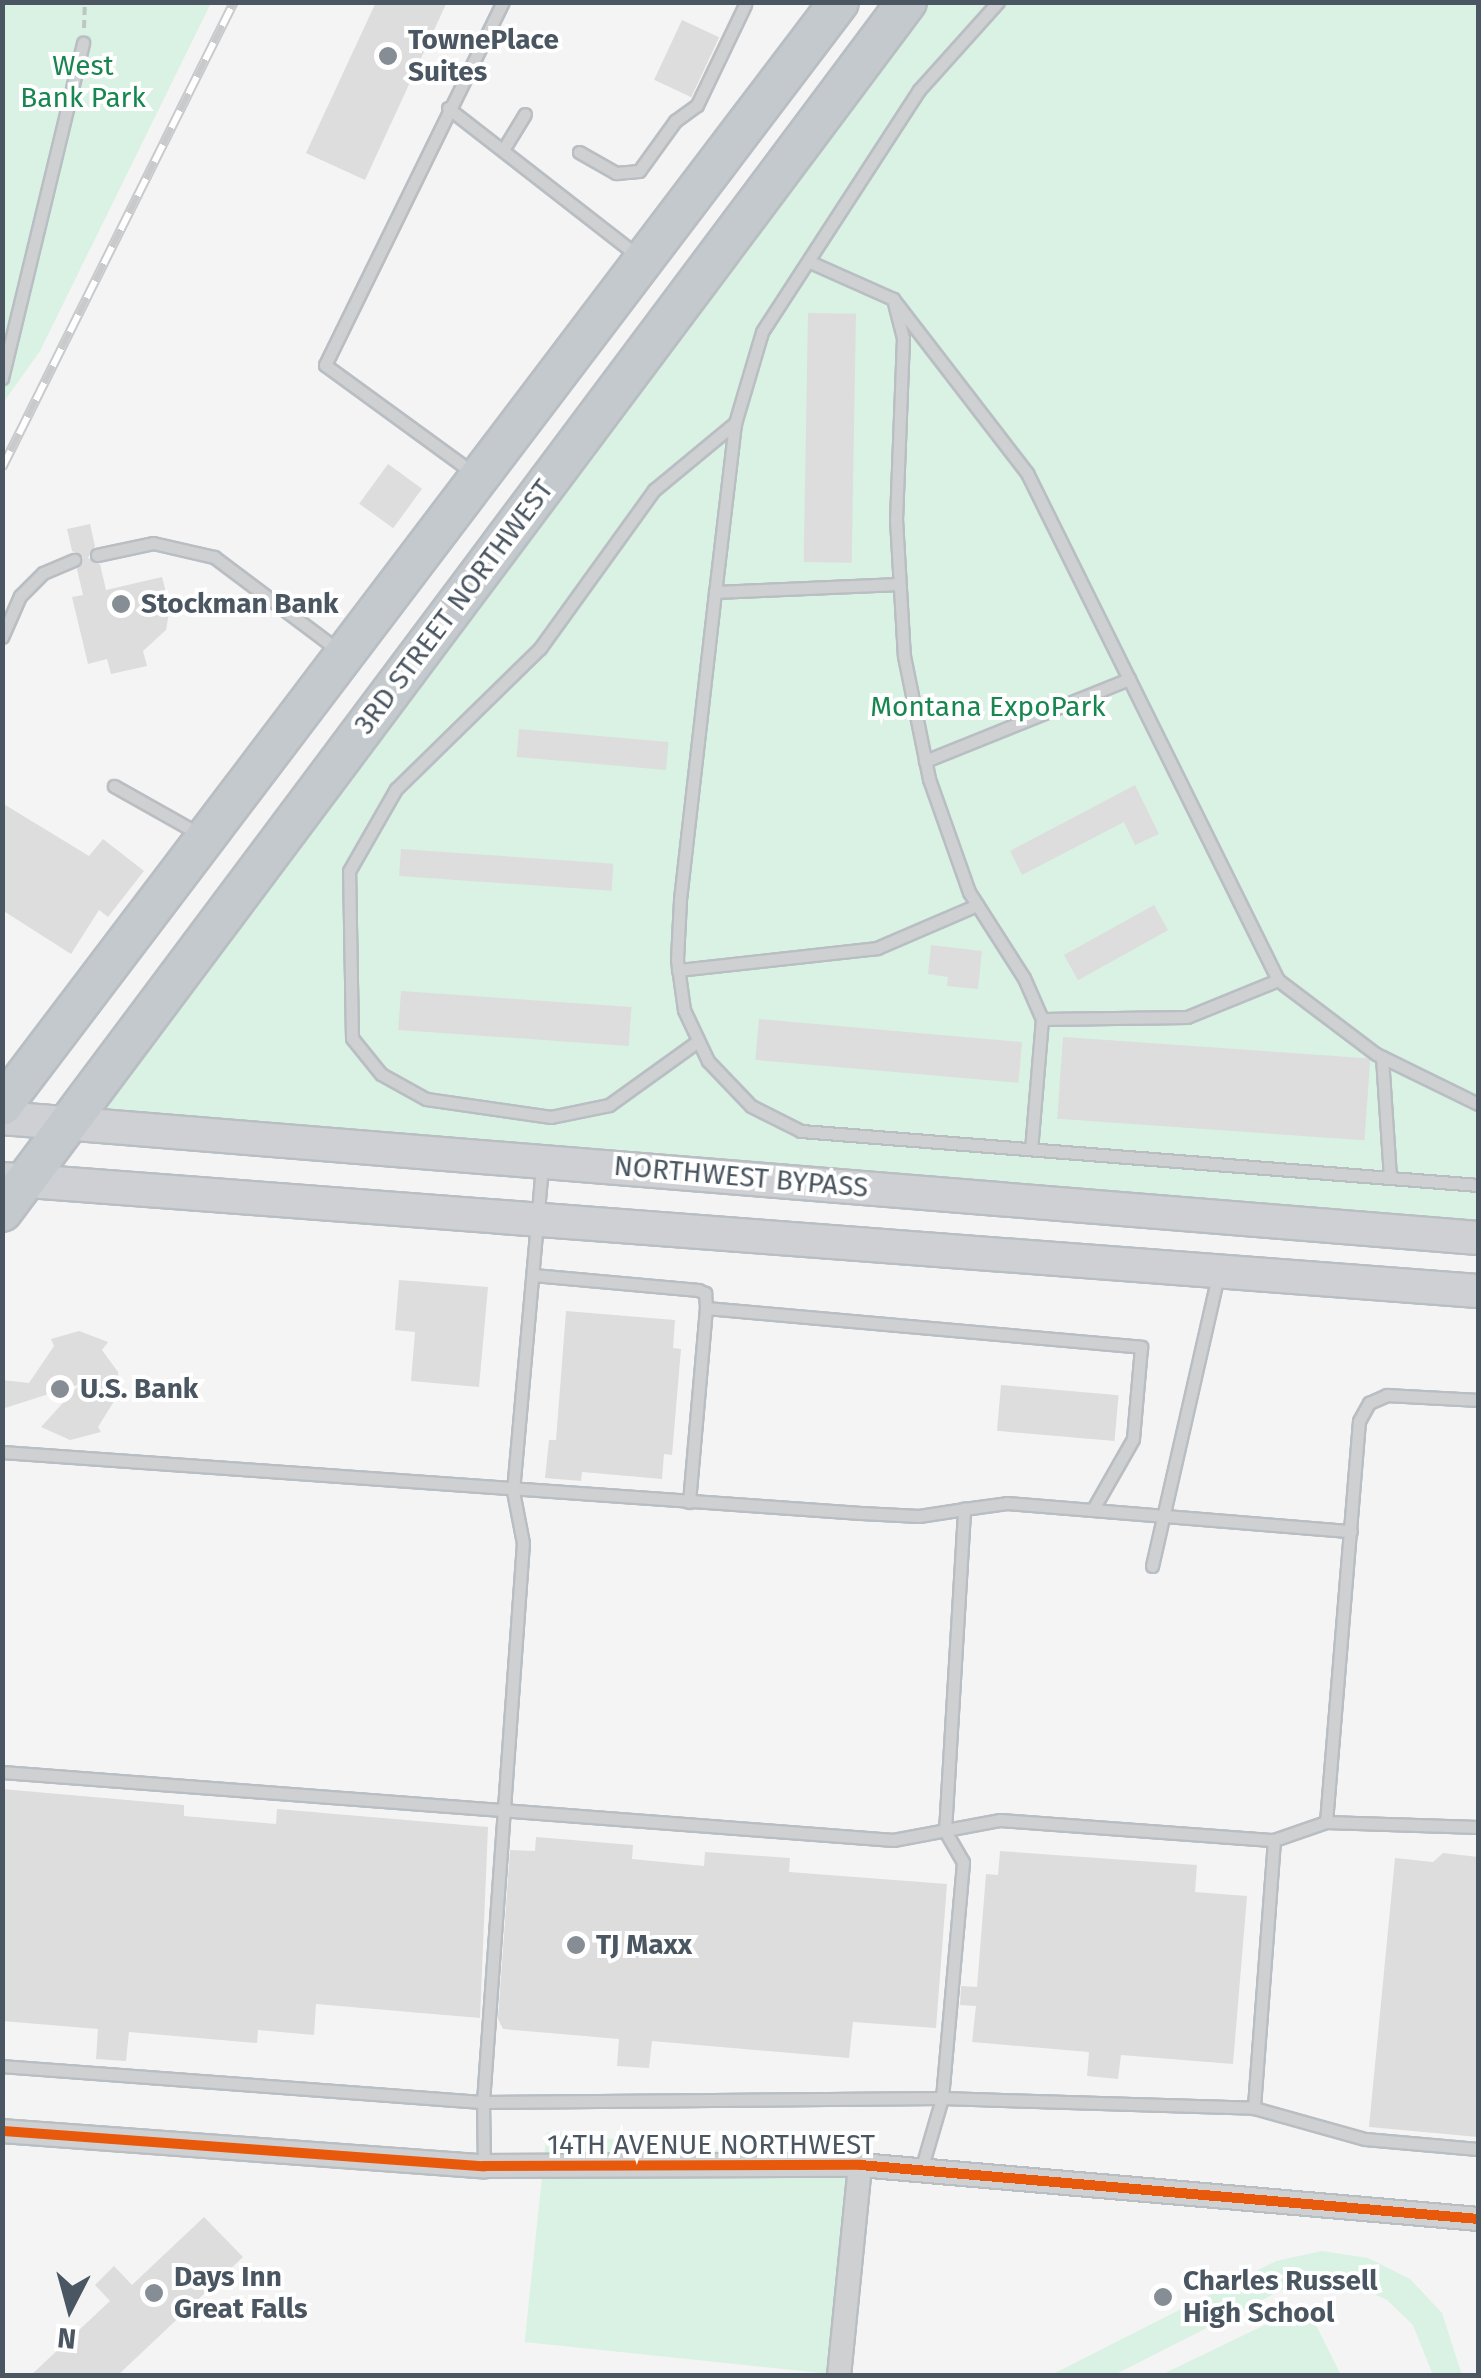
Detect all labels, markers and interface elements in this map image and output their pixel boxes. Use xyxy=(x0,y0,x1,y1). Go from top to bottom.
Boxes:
place label: TownePlace Suites xyxy=(408,23,559,89)
marker: TownePlace Suites xyxy=(377,45,399,67)
park label: West Bank Park xyxy=(20,49,146,115)
street label: 3RD STREET NORTHWEST xyxy=(347,473,561,741)
place label: Stockman Bank xyxy=(141,587,339,621)
marker: Stockman Bank xyxy=(110,593,132,615)
park label: Montana ExpoPark xyxy=(870,690,1106,724)
street label: NORTHWEST BYPASS xyxy=(612,1149,870,1205)
place label: U.S. Bank xyxy=(80,1372,198,1406)
marker: U.S. Bank xyxy=(49,1378,71,1400)
place label: TJ Maxx xyxy=(596,1928,692,1962)
marker: TJ Maxx xyxy=(565,1934,587,1956)
street label: 14TH AVENUE NORTHWEST xyxy=(547,2128,875,2162)
north arrow xyxy=(20,2258,120,2358)
place label: Days Inn Great Falls xyxy=(174,2260,308,2326)
place label: Charles Russell High School xyxy=(1183,2264,1378,2330)
marker: Days Inn Great Falls xyxy=(143,2282,165,2304)
marker: Charles Russell High School xyxy=(1152,2286,1174,2308)
text: N xyxy=(56,2321,78,2356)

